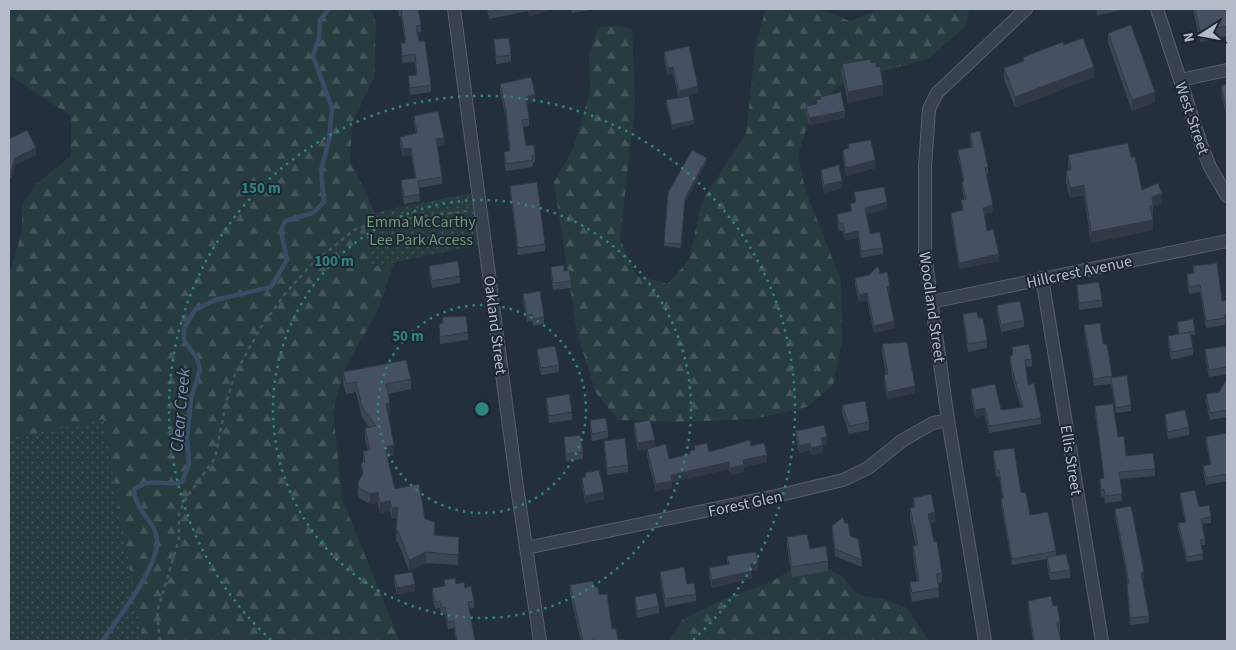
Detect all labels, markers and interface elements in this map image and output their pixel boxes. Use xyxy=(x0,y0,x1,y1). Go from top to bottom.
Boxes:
north arrow xyxy=(1176,10,1226,60)
text: N xyxy=(1179,31,1200,44)
street label: West Street xyxy=(1169,79,1215,158)
text: 150 m xyxy=(241,178,281,199)
park label: Emma McCarthy Lee Park Access xyxy=(366,211,476,251)
street label: Woodland Street xyxy=(913,250,951,365)
street label: Hillcrest Avenue xyxy=(1024,250,1134,294)
text: 100 m xyxy=(314,251,354,272)
street label: Oakland Street xyxy=(478,274,512,377)
text: 50 m xyxy=(392,326,424,347)
water label: Clear Creek xyxy=(164,367,197,453)
centre of rings xyxy=(473,400,491,418)
street label: Ellis Street xyxy=(1055,424,1087,497)
street label: Forest Glen xyxy=(706,485,784,523)

